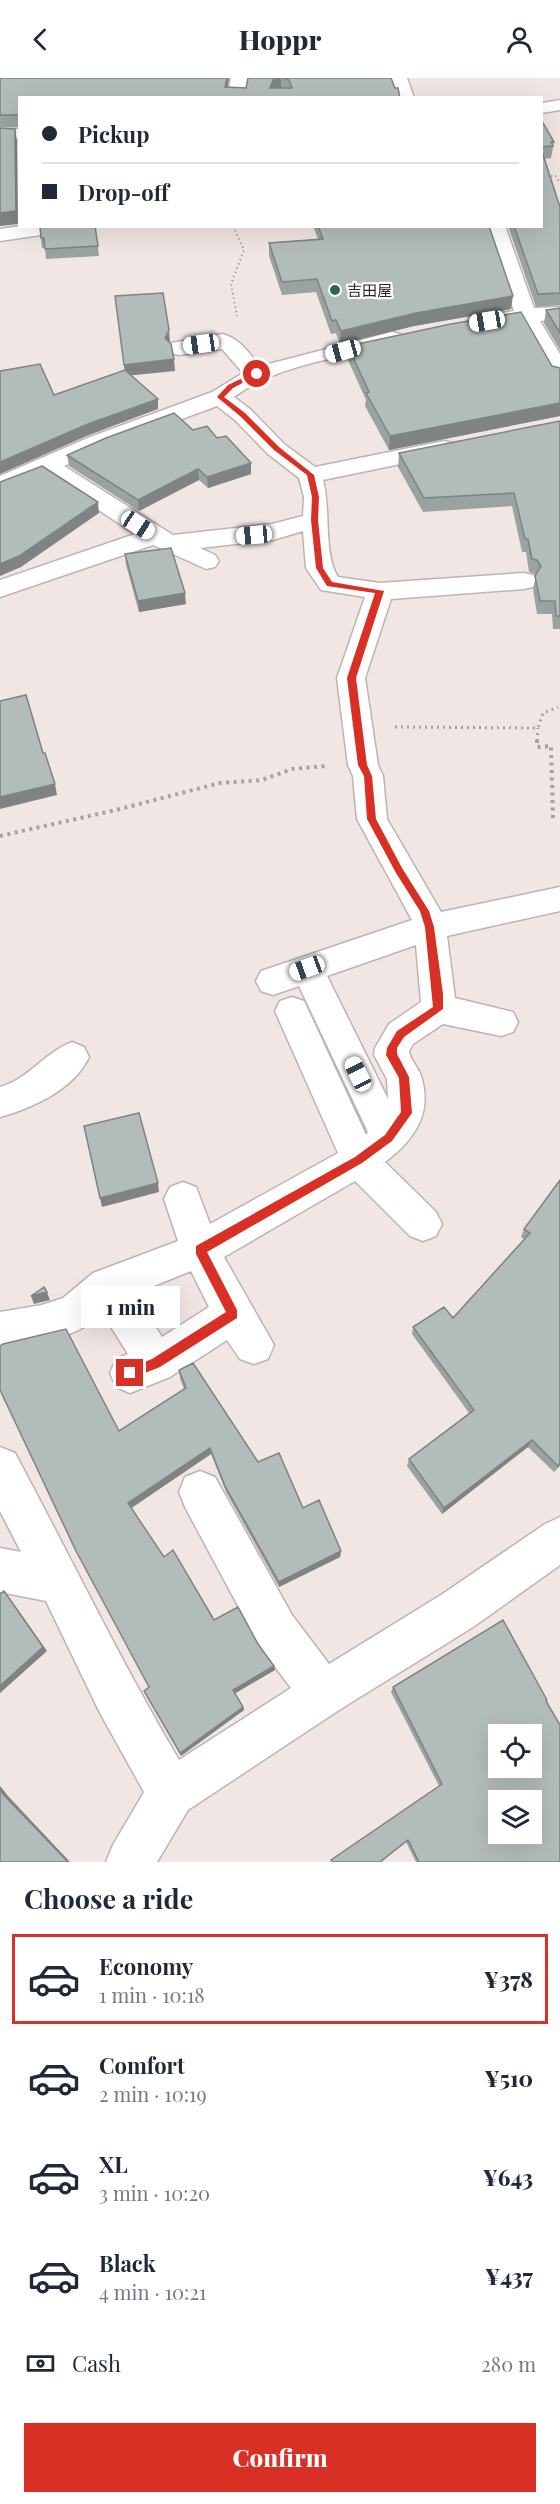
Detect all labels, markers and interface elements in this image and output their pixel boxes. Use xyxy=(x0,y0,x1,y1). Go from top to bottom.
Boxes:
text: Hoppr xyxy=(239,21,321,57)
icon: back xyxy=(24,23,57,56)
icon: person xyxy=(503,23,536,56)
text: Pickup xyxy=(78,119,149,149)
text: Drop-off xyxy=(78,177,169,207)
place label: 吉田屋 xyxy=(347,280,392,300)
marker: 吉田屋 xyxy=(328,283,342,297)
car xyxy=(468,309,506,333)
car xyxy=(182,333,220,355)
car xyxy=(323,338,363,364)
route start xyxy=(243,360,270,387)
car xyxy=(118,508,158,542)
car xyxy=(235,524,273,546)
car xyxy=(287,953,327,983)
car xyxy=(342,1054,374,1094)
callout: 1 min xyxy=(80,1286,180,1328)
text: 1 min xyxy=(106,1293,155,1320)
route end xyxy=(116,1359,143,1386)
map controls xyxy=(488,1724,542,1844)
button: locate xyxy=(488,1724,542,1778)
button: layers xyxy=(488,1790,542,1844)
text: Choose a ride xyxy=(24,1880,193,1916)
text: Economy xyxy=(99,1951,193,1981)
icon: car xyxy=(27,1952,81,2006)
text: ¥378 xyxy=(484,1964,533,1994)
text: 1 min · 10:18 xyxy=(99,1981,205,2008)
text: Comfort xyxy=(99,2050,185,2080)
icon: car xyxy=(27,2051,81,2105)
text: ¥510 xyxy=(484,2063,533,2093)
text: 2 min · 10:19 xyxy=(99,2080,207,2107)
text: XL xyxy=(99,2149,128,2179)
icon: car xyxy=(27,2150,81,2204)
text: ¥643 xyxy=(483,2162,533,2192)
text: 3 min · 10:20 xyxy=(99,2179,210,2206)
text: Black xyxy=(99,2248,156,2278)
icon: car xyxy=(27,2249,81,2303)
text: ¥437 xyxy=(485,2261,533,2291)
text: 4 min · 10:21 xyxy=(99,2278,206,2305)
icon: cash xyxy=(24,2347,57,2380)
text: Cash xyxy=(72,2348,121,2378)
text: 280 m xyxy=(481,2350,536,2377)
button: Confirm xyxy=(24,2423,536,2492)

